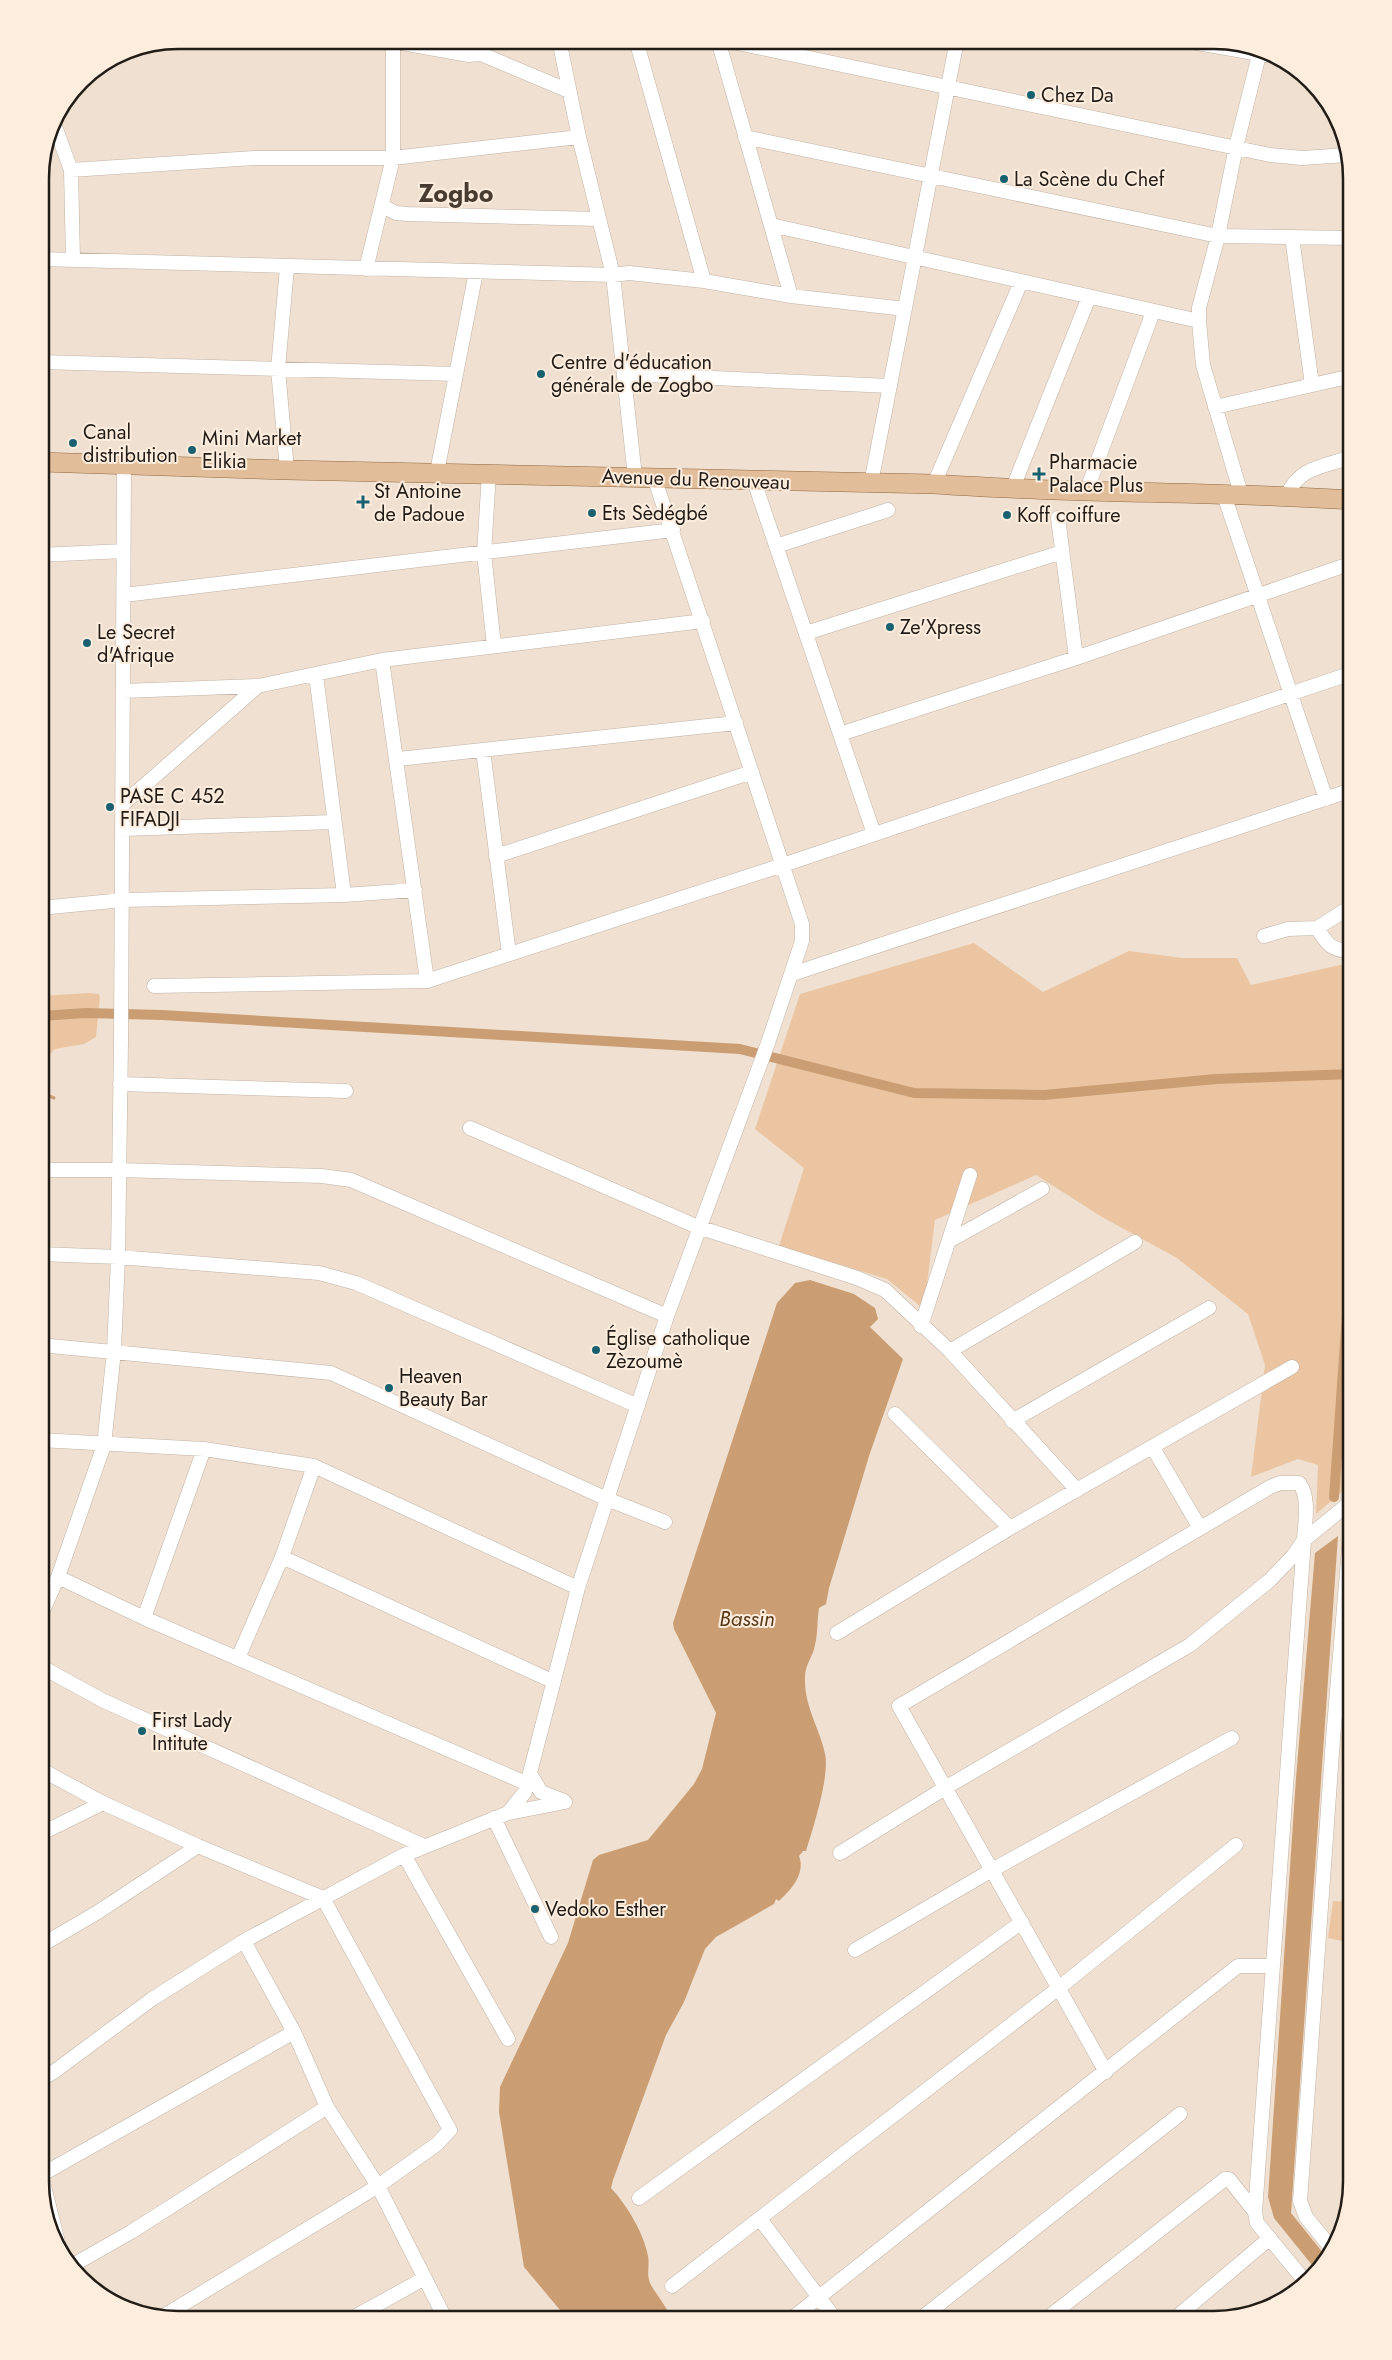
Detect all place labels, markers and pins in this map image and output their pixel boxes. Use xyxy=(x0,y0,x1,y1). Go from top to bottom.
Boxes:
place label: Chez Da xyxy=(1041,81,1114,110)
marker: Chez Da xyxy=(1025,89,1037,101)
place label: La Scène du Chef xyxy=(1014,165,1166,194)
marker: La Scène du Chef xyxy=(998,173,1010,185)
place label: Centre d'éducation générale de Zogbo xyxy=(551,348,714,400)
marker: Centre d'éducation générale de Zogbo xyxy=(535,368,547,380)
place label: Canal distribution xyxy=(83,418,178,470)
place label: Mini Market Elikia xyxy=(202,424,302,476)
marker: Canal distribution xyxy=(67,437,79,449)
marker: Mini Market Elikia xyxy=(186,444,198,456)
place label: Pharmacie Palace Plus xyxy=(1049,448,1143,500)
marker: Pharmacie Palace Plus xyxy=(1033,468,1045,480)
place label: St Antoine de Padoue xyxy=(374,477,465,529)
marker: St Antoine de Padoue xyxy=(356,495,370,509)
place label: Ets Sèdégbé xyxy=(602,499,708,528)
place label: Koff coiffure xyxy=(1017,501,1121,530)
marker: Ets Sèdégbé xyxy=(586,507,598,519)
marker: Koff coiffure xyxy=(1001,509,1013,521)
place label: Ze'Xpress xyxy=(900,613,981,642)
place label: Le Secret d'Afrique xyxy=(97,618,175,670)
marker: Ze'Xpress xyxy=(884,621,896,633)
marker: Le Secret d'Afrique xyxy=(81,637,93,649)
place label: PASE C 452 FIFADJI xyxy=(120,782,225,834)
marker: PASE C 452 FIFADJI xyxy=(104,801,116,813)
place label: Église catholique Zèzoumè xyxy=(606,1324,750,1376)
marker: Église catholique Zèzoumè xyxy=(590,1344,602,1356)
place label: Heaven Beauty Bar xyxy=(399,1362,488,1414)
marker: Heaven Beauty Bar xyxy=(383,1382,395,1394)
place label: First Lady Intitute xyxy=(152,1706,232,1758)
marker: First Lady Intitute xyxy=(136,1725,148,1737)
place label: Vedoko Esther xyxy=(545,1895,666,1924)
marker: Vedoko Esther xyxy=(529,1903,541,1915)

